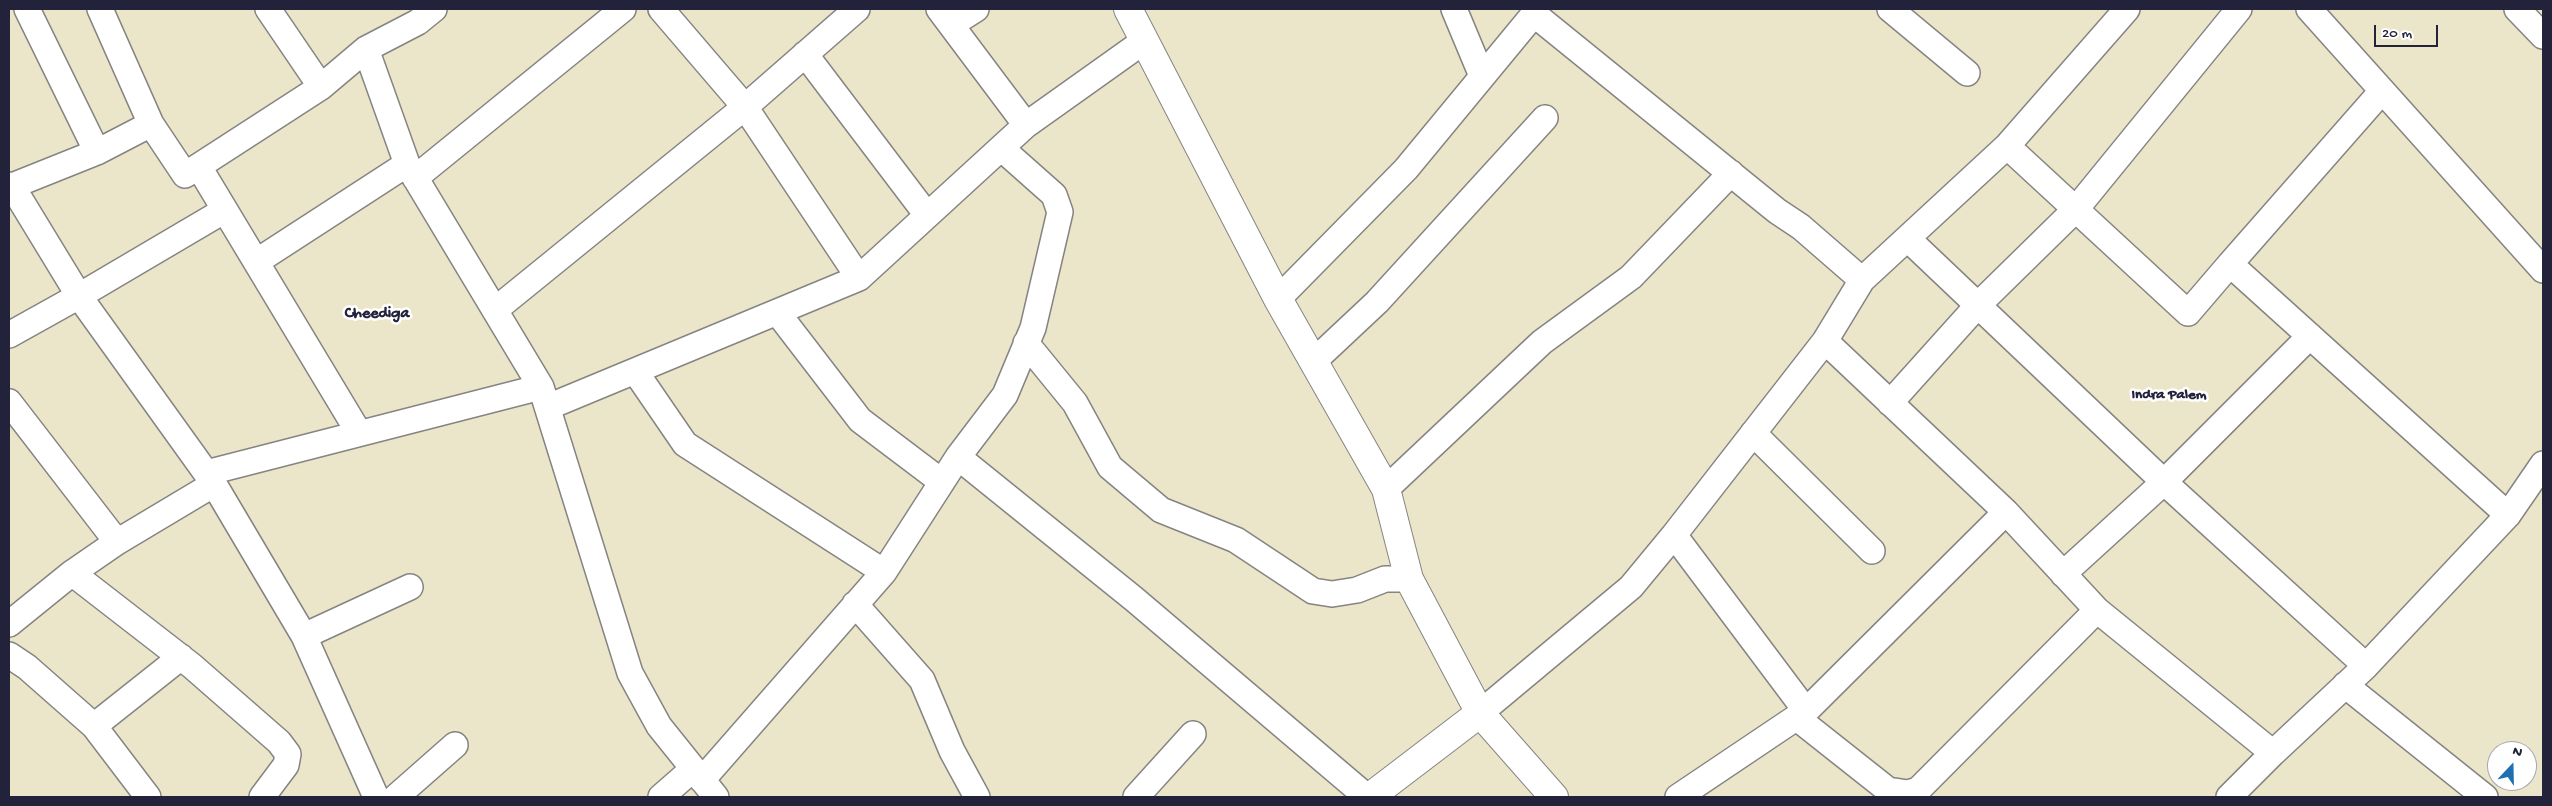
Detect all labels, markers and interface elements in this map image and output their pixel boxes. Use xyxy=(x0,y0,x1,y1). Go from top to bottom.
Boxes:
scale bar xyxy=(2377,15,2441,47)
text: 20 m xyxy=(2382,25,2412,43)
district label: Cheediga xyxy=(345,305,409,325)
district label: Indra Palem xyxy=(2131,387,2207,405)
north arrow xyxy=(2487,741,2537,791)
text: N xyxy=(2510,743,2525,762)

